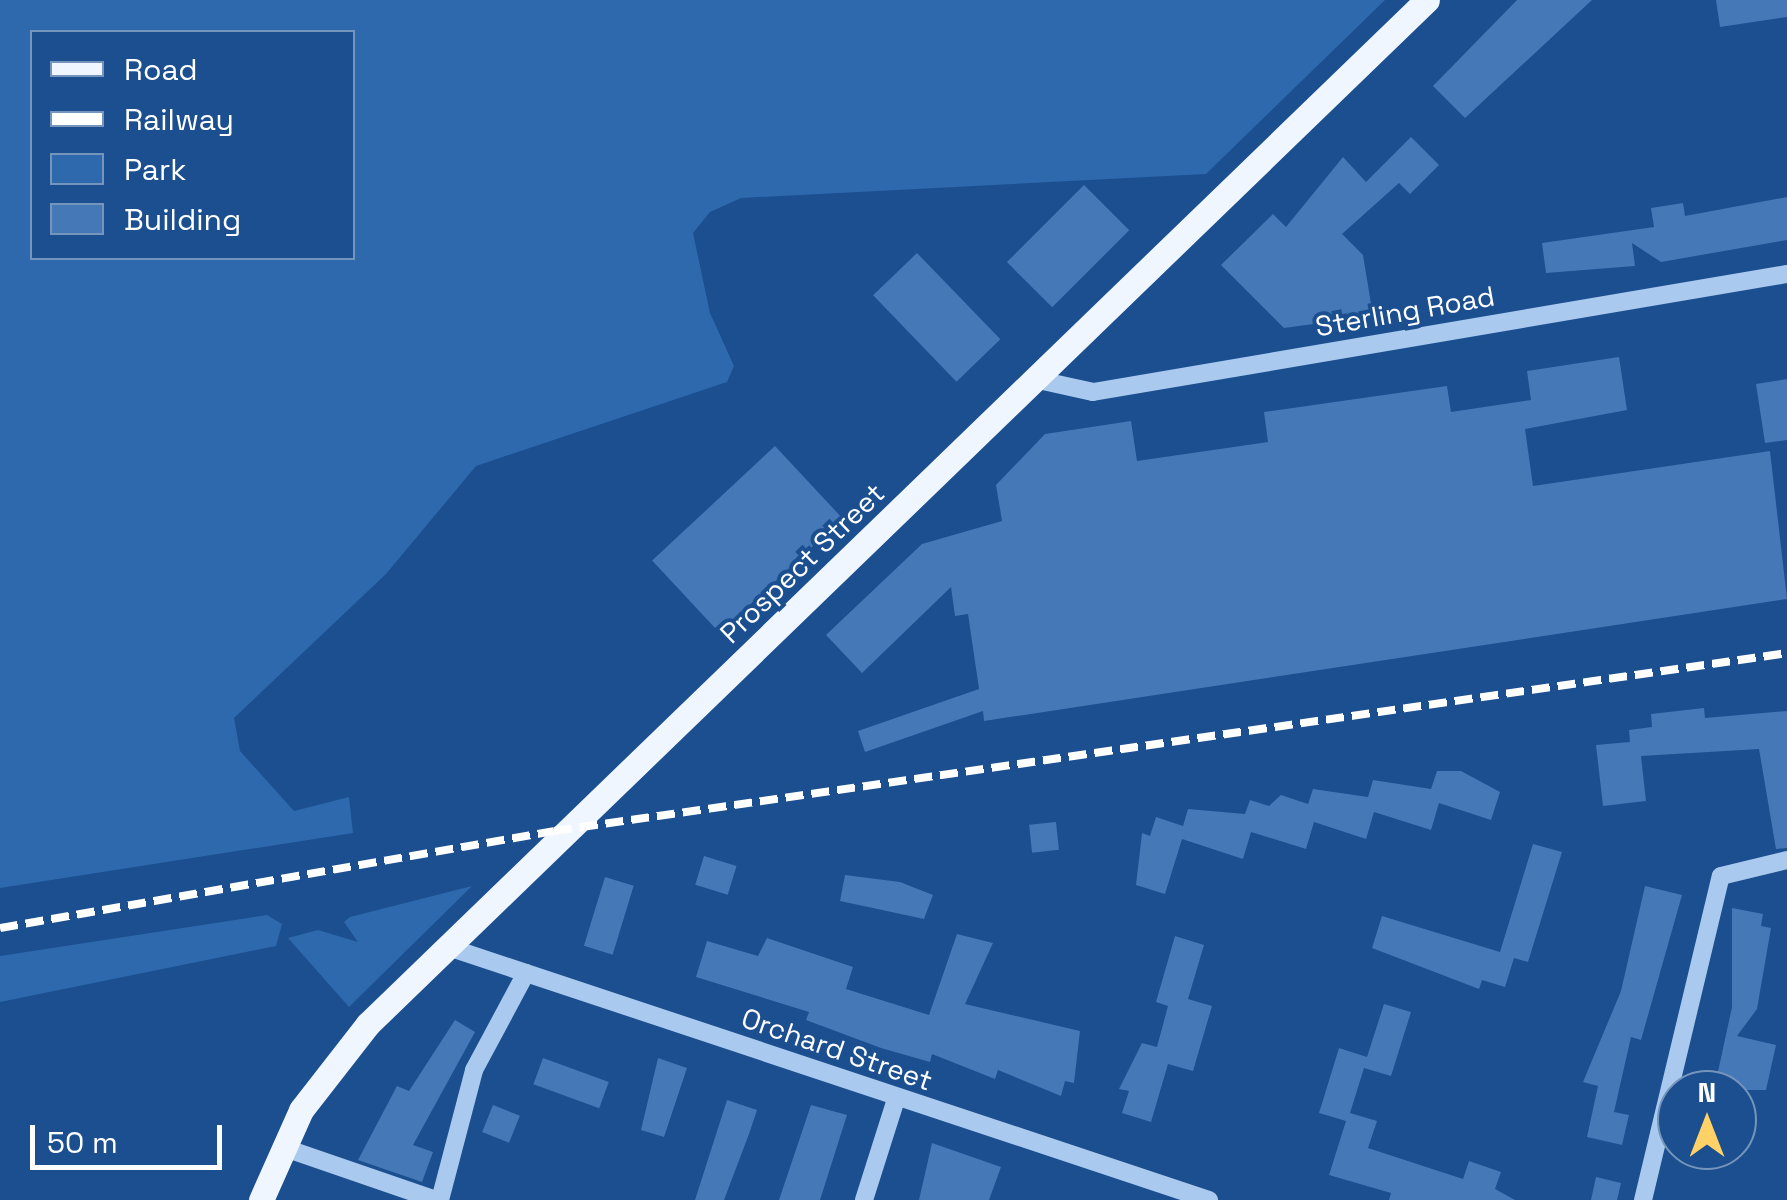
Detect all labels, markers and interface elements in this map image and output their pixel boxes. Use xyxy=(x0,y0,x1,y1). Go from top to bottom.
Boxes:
legend xyxy=(30,30,355,260)
text: Road xyxy=(124,50,198,89)
text: Railway xyxy=(124,100,234,139)
text: Park xyxy=(124,150,186,189)
text: Building xyxy=(124,200,241,239)
street label: Sterling Road xyxy=(1313,279,1497,343)
street label: Prospect Street xyxy=(713,476,891,650)
street label: Orchard Street xyxy=(737,1001,937,1097)
north arrow xyxy=(1657,1070,1757,1170)
text: N xyxy=(1698,1074,1716,1110)
scale bar xyxy=(35,1105,228,1167)
text: 50 m xyxy=(47,1123,118,1162)

